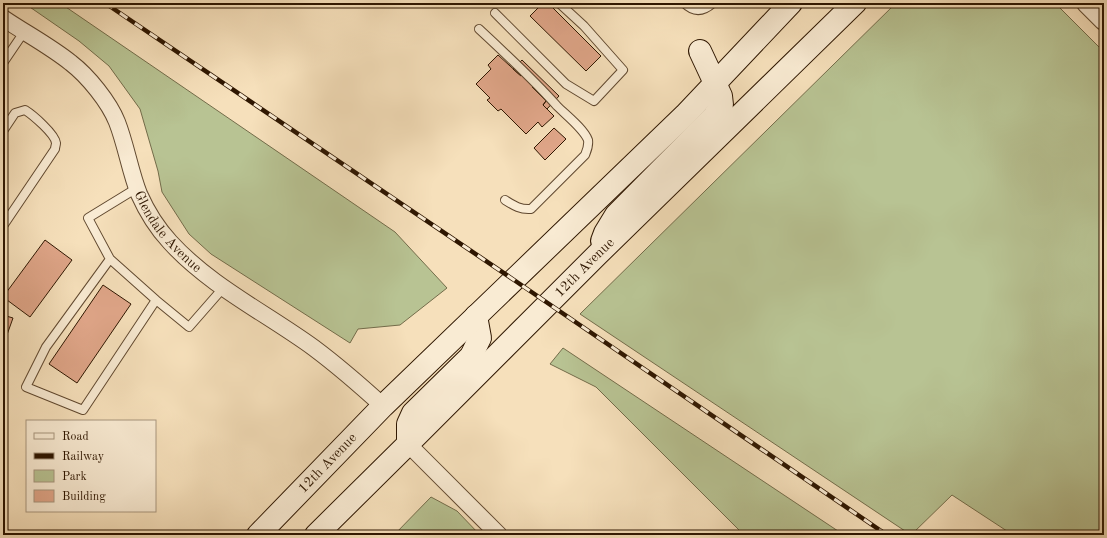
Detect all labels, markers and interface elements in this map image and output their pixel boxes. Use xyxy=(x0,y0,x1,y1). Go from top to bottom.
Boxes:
street label: Glendale Avenue xyxy=(131,189,204,275)
street label: 12th Avenue xyxy=(552,235,617,300)
legend xyxy=(26,420,156,512)
text: Road xyxy=(62,431,89,443)
street label: 12th Avenue xyxy=(296,431,359,496)
text: Railway xyxy=(62,451,105,463)
text: Park xyxy=(62,471,87,483)
text: Building xyxy=(62,491,106,503)

